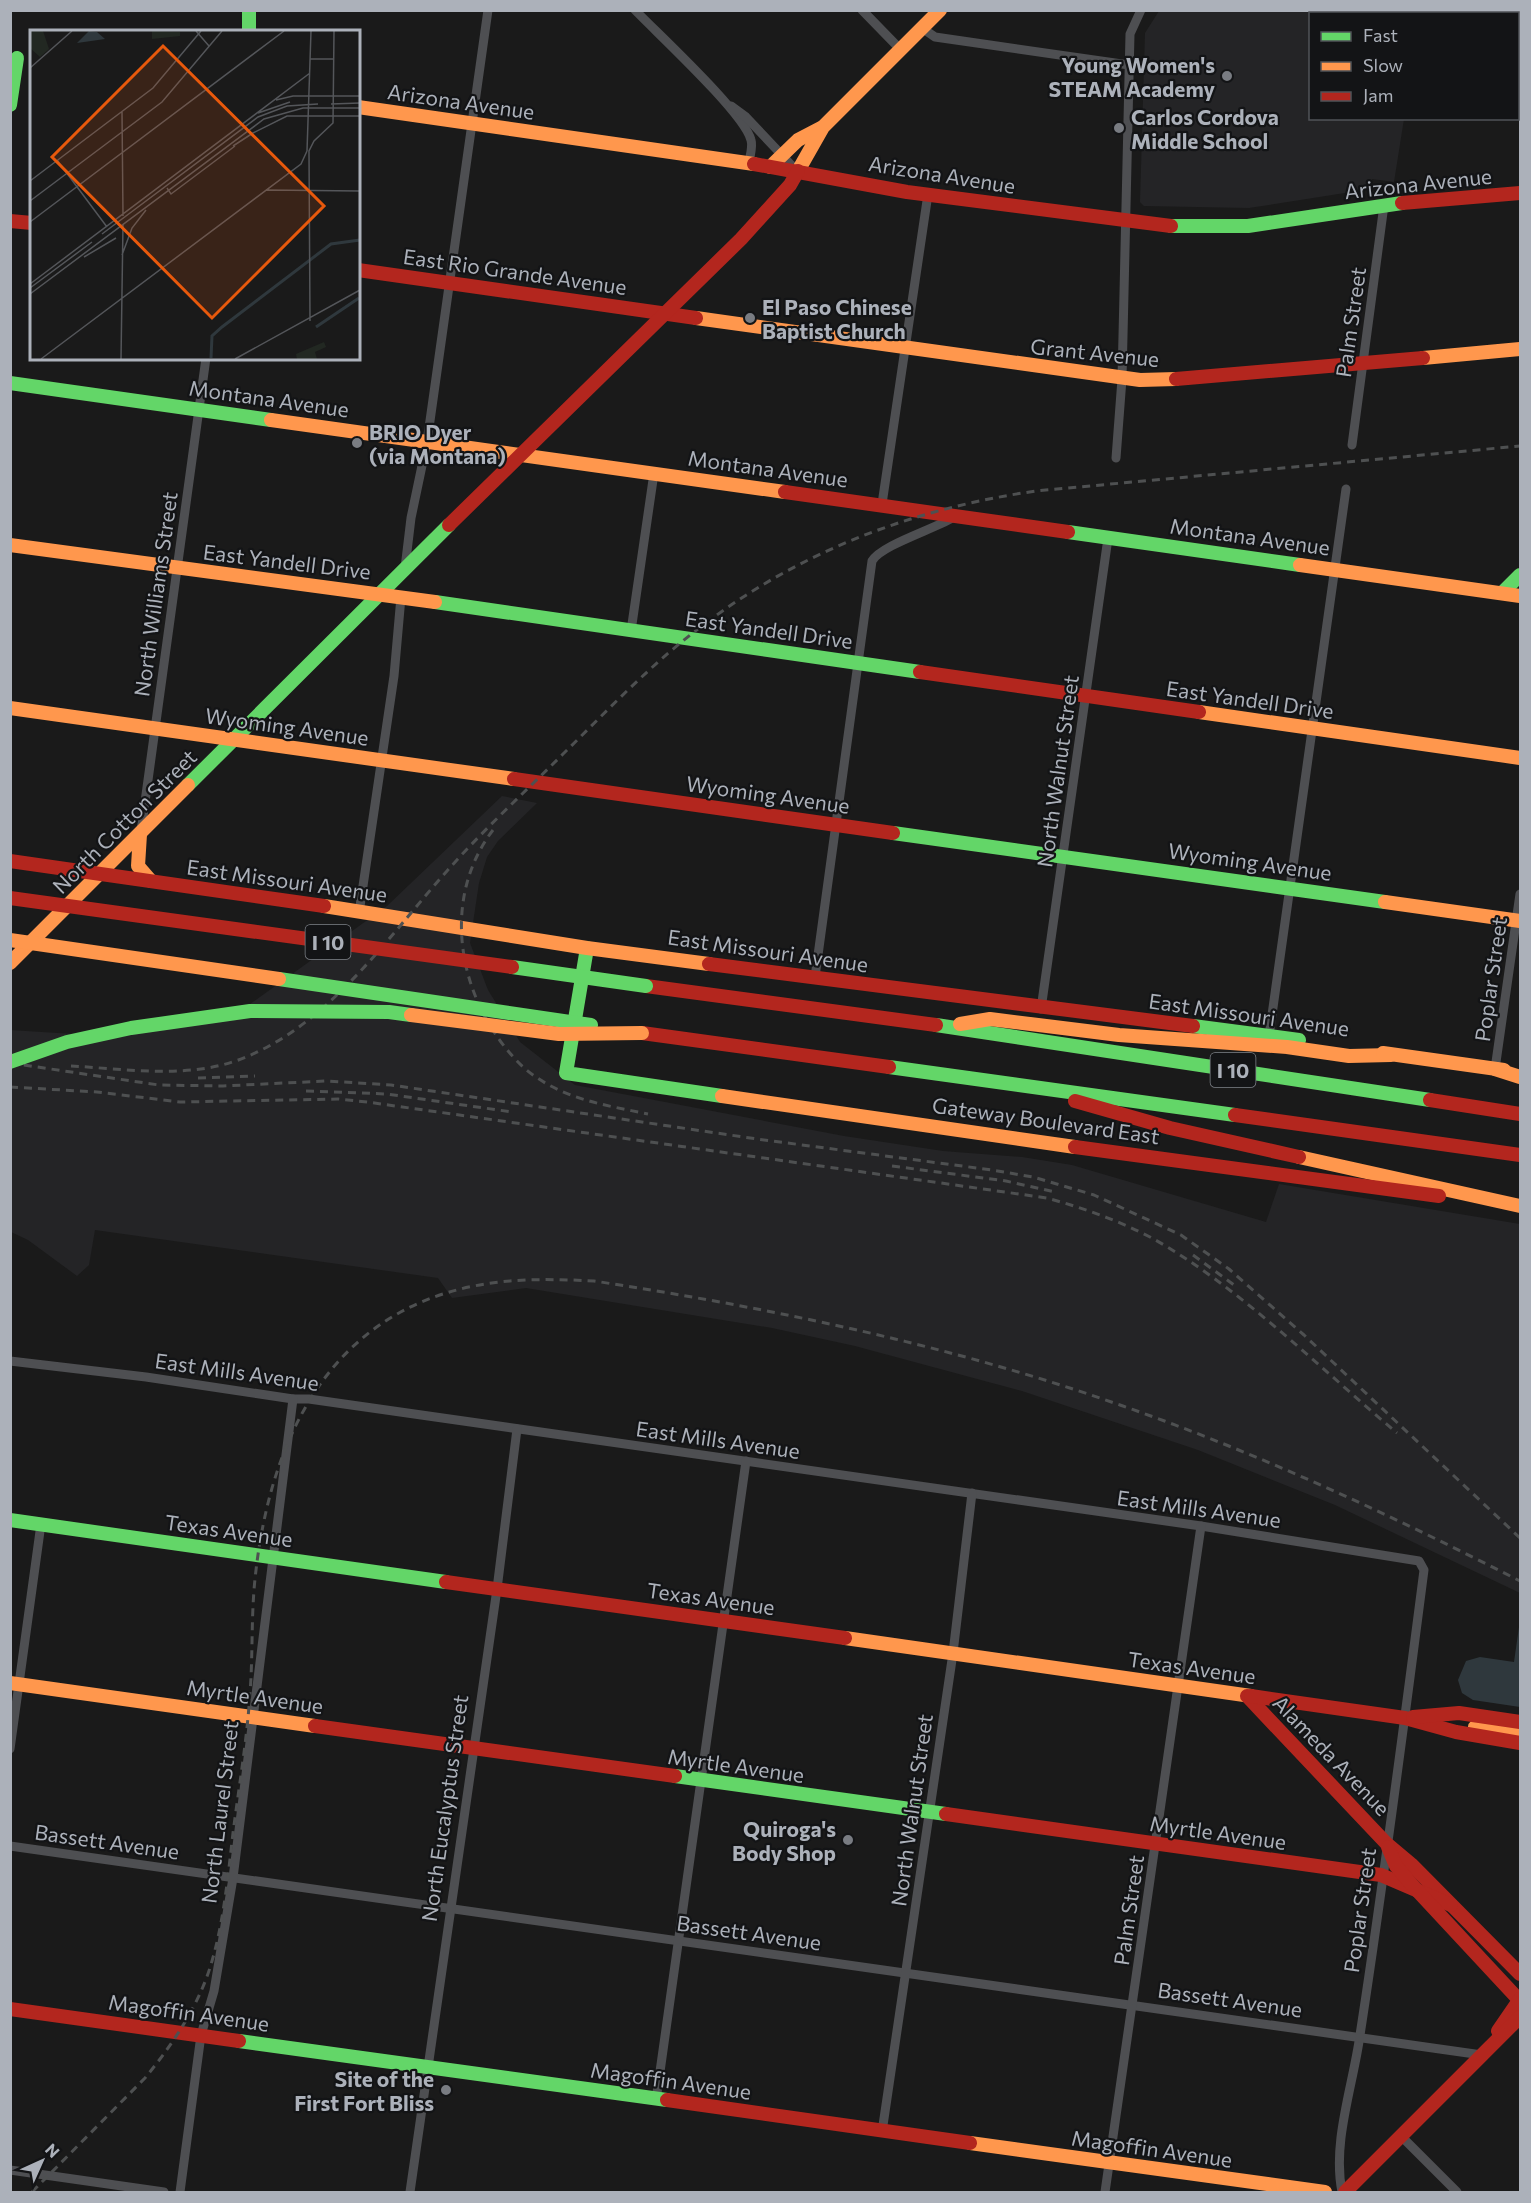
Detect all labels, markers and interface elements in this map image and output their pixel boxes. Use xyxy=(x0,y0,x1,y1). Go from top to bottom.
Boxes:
legend xyxy=(1309,12,1519,120)
text: Fast xyxy=(1363,24,1398,46)
inset map xyxy=(30,30,360,360)
place label: Young Women's STEAM Academy xyxy=(1049,52,1215,101)
text: Slow xyxy=(1363,54,1403,76)
marker: Young Women's STEAM Academy xyxy=(1220,69,1234,83)
street label: Arizona Avenue xyxy=(386,78,536,124)
text: Jam xyxy=(1363,84,1393,106)
place label: Carlos Cordova Middle School xyxy=(1131,104,1279,153)
marker: Carlos Cordova Middle School xyxy=(1112,121,1126,135)
street label: Arizona Avenue xyxy=(867,150,1017,198)
street label: Arizona Avenue xyxy=(1343,163,1493,203)
street label: East Rio Grande Avenue xyxy=(402,243,628,299)
street label: Palm Street xyxy=(1330,265,1370,379)
place label: El Paso Chinese Baptist Church xyxy=(762,294,912,343)
marker: El Paso Chinese Baptist Church xyxy=(743,311,757,325)
street label: Grant Avenue xyxy=(1029,333,1161,371)
street label: Montana Avenue xyxy=(187,374,351,422)
place label: BRIO Dyer (via Montana) xyxy=(369,419,506,468)
marker: BRIO Dyer (via Montana) xyxy=(350,436,364,450)
street label: Montana Avenue xyxy=(686,444,850,492)
street label: North Williams Street xyxy=(128,490,182,698)
street label: Montana Avenue xyxy=(1168,512,1332,560)
street label: East Yandell Drive xyxy=(202,538,372,584)
street label: East Yandell Drive xyxy=(684,605,854,653)
street label: North Walnut Street xyxy=(1031,673,1083,869)
street label: East Yandell Drive xyxy=(1165,675,1335,723)
street label: Wyoming Avenue xyxy=(204,702,370,750)
street label: North Cotton Street xyxy=(47,744,201,898)
street label: Wyoming Avenue xyxy=(685,770,851,818)
street label: Wyoming Avenue xyxy=(1167,837,1333,885)
street label: East Missouri Avenue xyxy=(185,854,389,906)
street label: Poplar Street xyxy=(1469,915,1511,1043)
street label: East Missouri Avenue xyxy=(666,924,870,976)
road number: I 10 xyxy=(306,925,350,959)
street label: East Missouri Avenue xyxy=(1147,988,1351,1040)
road number: I 10 xyxy=(1210,1053,1256,1087)
street label: Gateway Boulevard East xyxy=(931,1092,1161,1148)
street label: East Mills Avenue xyxy=(153,1347,321,1395)
street label: East Mills Avenue xyxy=(634,1415,802,1463)
street label: East Mills Avenue xyxy=(1115,1484,1283,1532)
street label: Texas Avenue xyxy=(164,1509,294,1551)
street label: Texas Avenue xyxy=(646,1577,776,1619)
street label: Texas Avenue xyxy=(1127,1646,1257,1688)
street label: Myrtle Avenue xyxy=(185,1674,325,1718)
street label: Alameda Avenue xyxy=(1268,1690,1396,1820)
street label: North Eucalyptus Street xyxy=(416,1693,472,1923)
street label: North Walnut Street xyxy=(885,1712,937,1908)
street label: North Laurel Street xyxy=(195,1719,243,1905)
street label: Myrtle Avenue xyxy=(666,1743,806,1787)
street label: Myrtle Avenue xyxy=(1148,1810,1288,1854)
place label: Quiroga's Body Shop xyxy=(732,1816,836,1865)
street label: Bassett Avenue xyxy=(33,1818,181,1864)
marker: Quiroga's Body Shop xyxy=(841,1833,855,1847)
street label: Poplar Street xyxy=(1338,1846,1380,1974)
street label: Palm Street xyxy=(1108,1853,1148,1967)
street label: Bassett Avenue xyxy=(675,1909,823,1955)
street label: Bassett Avenue xyxy=(1156,1976,1304,2022)
street label: Magoffin Avenue xyxy=(107,1988,271,2036)
street label: Magoffin Avenue xyxy=(589,2056,753,2104)
place label: Site of the First Fort Bliss xyxy=(294,2066,434,2115)
marker: Site of the First Fort Bliss xyxy=(439,2083,453,2097)
street label: Magoffin Avenue xyxy=(1070,2124,1234,2172)
north arrow xyxy=(12,2131,72,2191)
text: N xyxy=(42,2139,64,2161)

